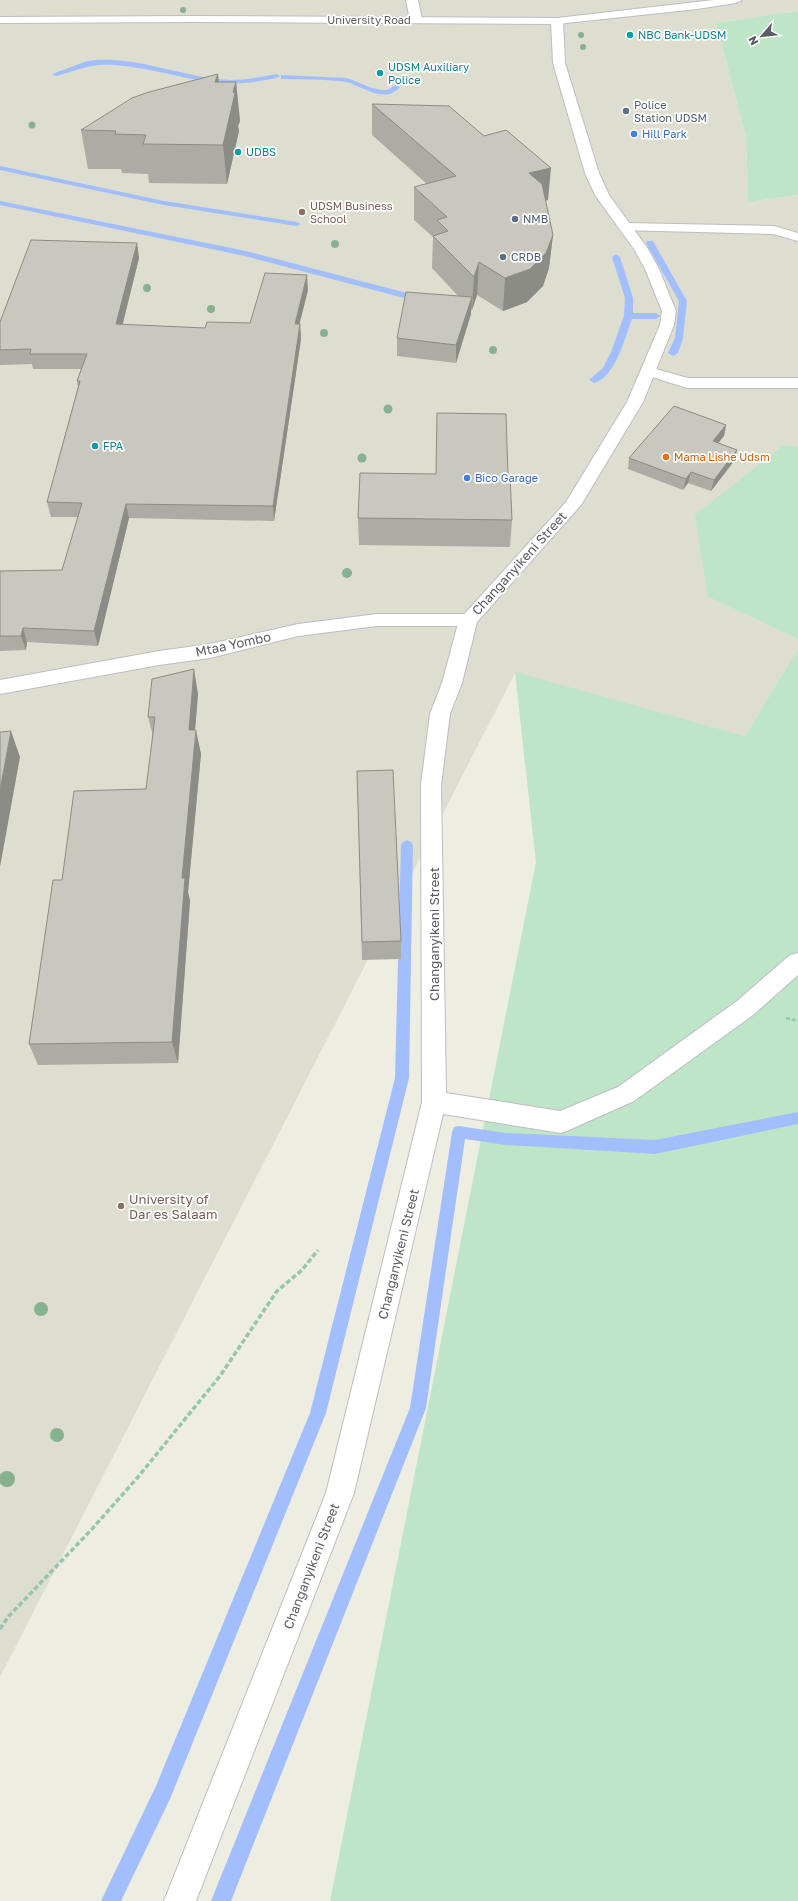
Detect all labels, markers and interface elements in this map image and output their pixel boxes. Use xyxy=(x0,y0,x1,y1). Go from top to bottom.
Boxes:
street label: University Road xyxy=(327,13,411,26)
north arrow xyxy=(742,16,782,56)
place label: NBC Bank-UDSM xyxy=(638,28,726,41)
marker: NBC Bank-UDSM xyxy=(625,30,635,40)
text: N xyxy=(745,34,760,48)
place label: UDSM Auxiliary Police xyxy=(388,60,469,86)
marker: UDSM Auxiliary Police xyxy=(375,68,385,78)
place label: Police Station UDSM xyxy=(634,98,707,124)
marker: Police Station UDSM xyxy=(621,106,631,116)
place label: Hill Park xyxy=(642,127,687,140)
marker: Hill Park xyxy=(629,129,639,139)
place label: UDBS xyxy=(246,145,276,158)
marker: UDBS xyxy=(233,147,243,157)
place label: UDSM Business School xyxy=(310,199,393,225)
marker: UDSM Business School xyxy=(297,207,307,217)
place label: NMB xyxy=(523,212,548,225)
marker: NMB xyxy=(510,214,520,224)
place label: CRDB xyxy=(511,250,541,263)
marker: CRDB xyxy=(498,252,508,262)
place label: FPA xyxy=(103,439,124,452)
marker: FPA xyxy=(90,441,100,451)
place label: Mama Lishe Udsm xyxy=(674,450,770,463)
marker: Mama Lishe Udsm xyxy=(661,452,671,462)
place label: Bico Garage xyxy=(475,471,538,484)
marker: Bico Garage xyxy=(462,473,472,483)
street label: Changanyikeni Street xyxy=(468,508,570,618)
street label: Mtaa Yombo xyxy=(194,628,272,660)
street label: Changanyikeni Street xyxy=(426,867,442,1001)
street label: Changanyikeni Street xyxy=(374,1187,422,1321)
place label: University of Dar es Salaam xyxy=(129,1191,217,1222)
marker: University of Dar es Salaam xyxy=(116,1201,126,1211)
street label: Changanyikeni Street xyxy=(280,1501,342,1631)

